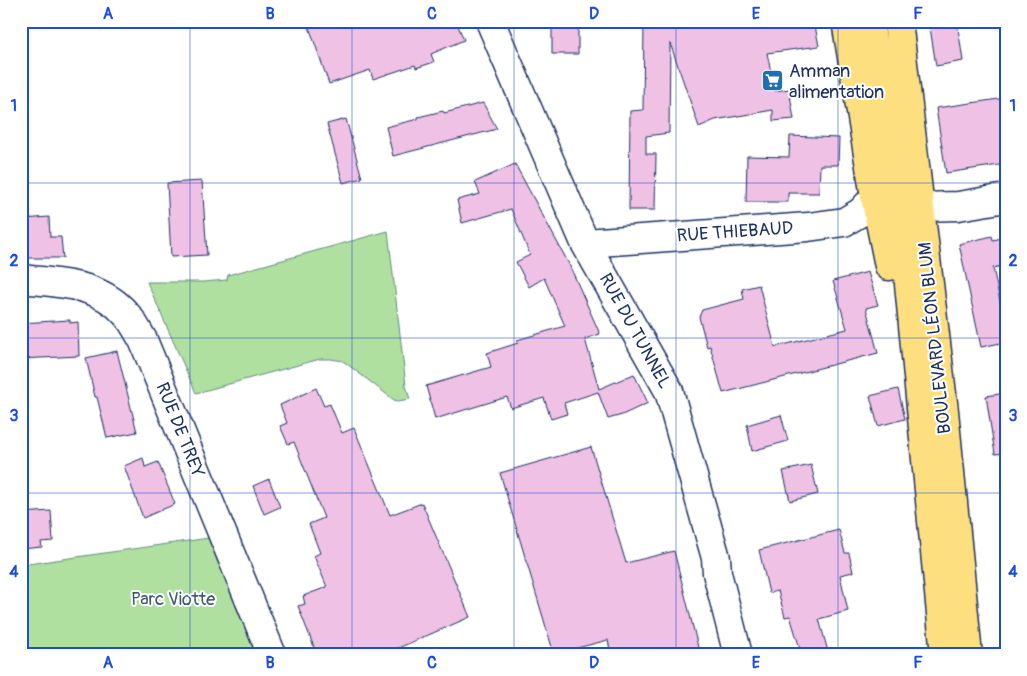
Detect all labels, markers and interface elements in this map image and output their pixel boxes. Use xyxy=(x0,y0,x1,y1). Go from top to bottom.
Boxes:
text: A xyxy=(103,4,114,24)
text: B xyxy=(265,4,275,24)
text: C xyxy=(427,4,437,24)
text: D xyxy=(589,4,599,24)
text: E xyxy=(752,4,761,24)
text: F xyxy=(913,4,923,24)
place label: Amman alimentation xyxy=(789,60,884,104)
supermarket icon: Amman alimentation xyxy=(761,69,785,93)
text: 1 xyxy=(11,96,17,116)
text: 1 xyxy=(1010,96,1016,116)
street label: RUE THIEBAUD xyxy=(676,216,794,248)
street label: BOULEVARD LÉON BLUM xyxy=(913,241,957,435)
text: 2 xyxy=(10,251,19,271)
text: 2 xyxy=(1009,251,1018,271)
street label: RUE DU TUNNEL xyxy=(594,269,676,393)
street label: RUE DE TREY xyxy=(151,379,210,481)
text: 3 xyxy=(10,406,19,426)
text: 3 xyxy=(1009,406,1018,426)
text: 4 xyxy=(9,562,19,582)
text: 4 xyxy=(1008,562,1018,582)
park label: Parc Viotte xyxy=(131,588,215,611)
text: A xyxy=(103,653,114,673)
text: B xyxy=(265,653,275,673)
text: C xyxy=(427,653,437,673)
text: D xyxy=(589,653,599,673)
text: E xyxy=(752,653,761,673)
text: F xyxy=(913,653,923,673)

